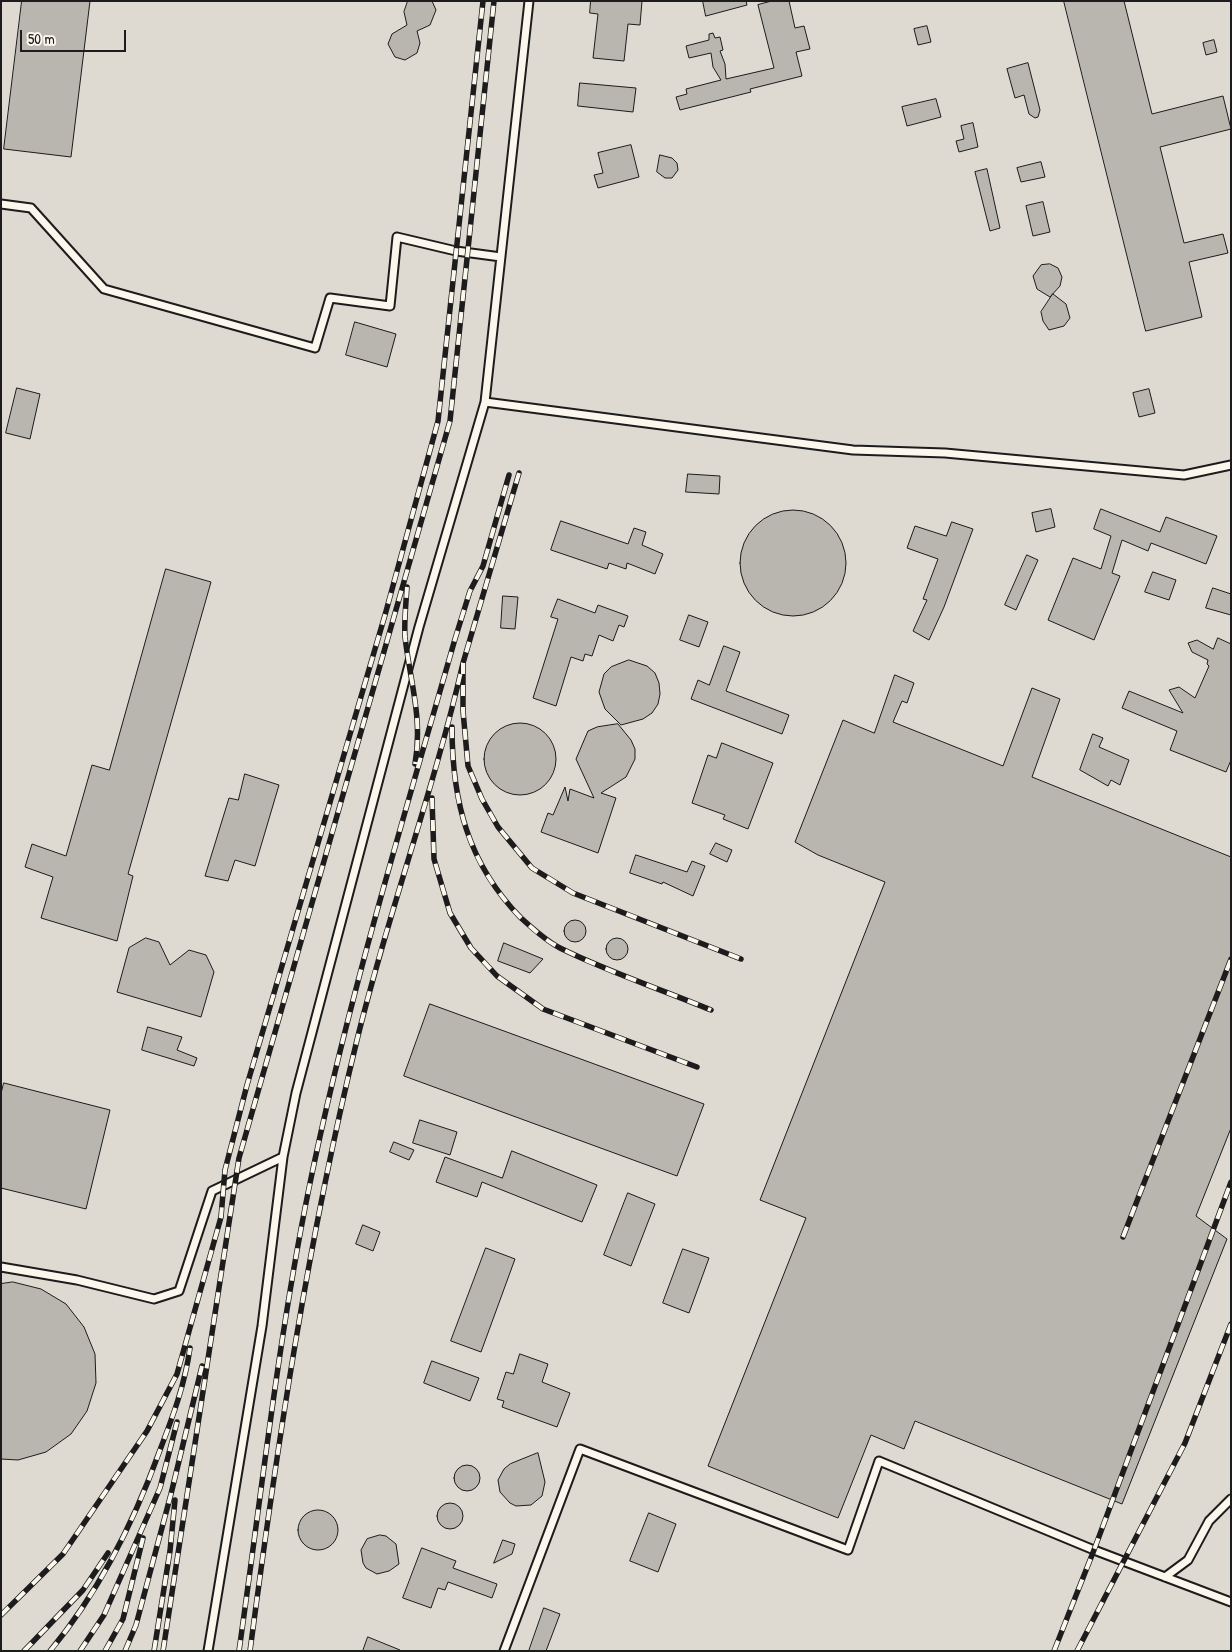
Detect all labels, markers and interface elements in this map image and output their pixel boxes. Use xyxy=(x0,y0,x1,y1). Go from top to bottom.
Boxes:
scale bar xyxy=(22,20,129,52)
text: 50 m xyxy=(28,28,55,49)

